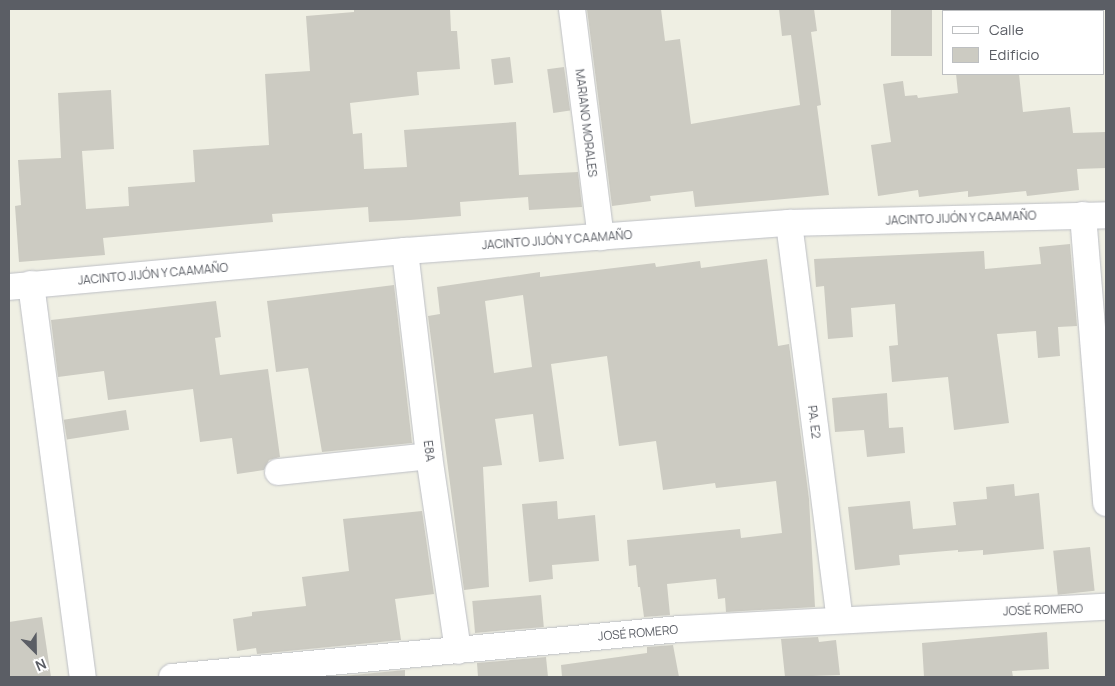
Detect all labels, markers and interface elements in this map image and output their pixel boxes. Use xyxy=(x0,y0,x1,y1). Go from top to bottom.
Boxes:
legend xyxy=(942,10,1105,75)
text: Calle xyxy=(989,19,1024,40)
text: Edificio xyxy=(989,44,1039,65)
street label: MARIANO MORALES xyxy=(572,68,600,178)
street label: JACINTO JIJÓN Y CAAMAÑO xyxy=(885,208,1037,228)
street label: JACINTO JIJÓN Y CAAMAÑO xyxy=(481,228,633,252)
street label: JACINTO JIJÓN Y CAAMAÑO xyxy=(77,260,229,288)
street label: PA. E2 xyxy=(805,405,823,439)
street label: E8A xyxy=(421,439,437,463)
street label: JOSÉ ROMERO xyxy=(1003,601,1083,619)
street label: JOSÉ ROMERO xyxy=(597,622,679,644)
north arrow xyxy=(10,626,60,676)
text: N xyxy=(33,655,49,676)

